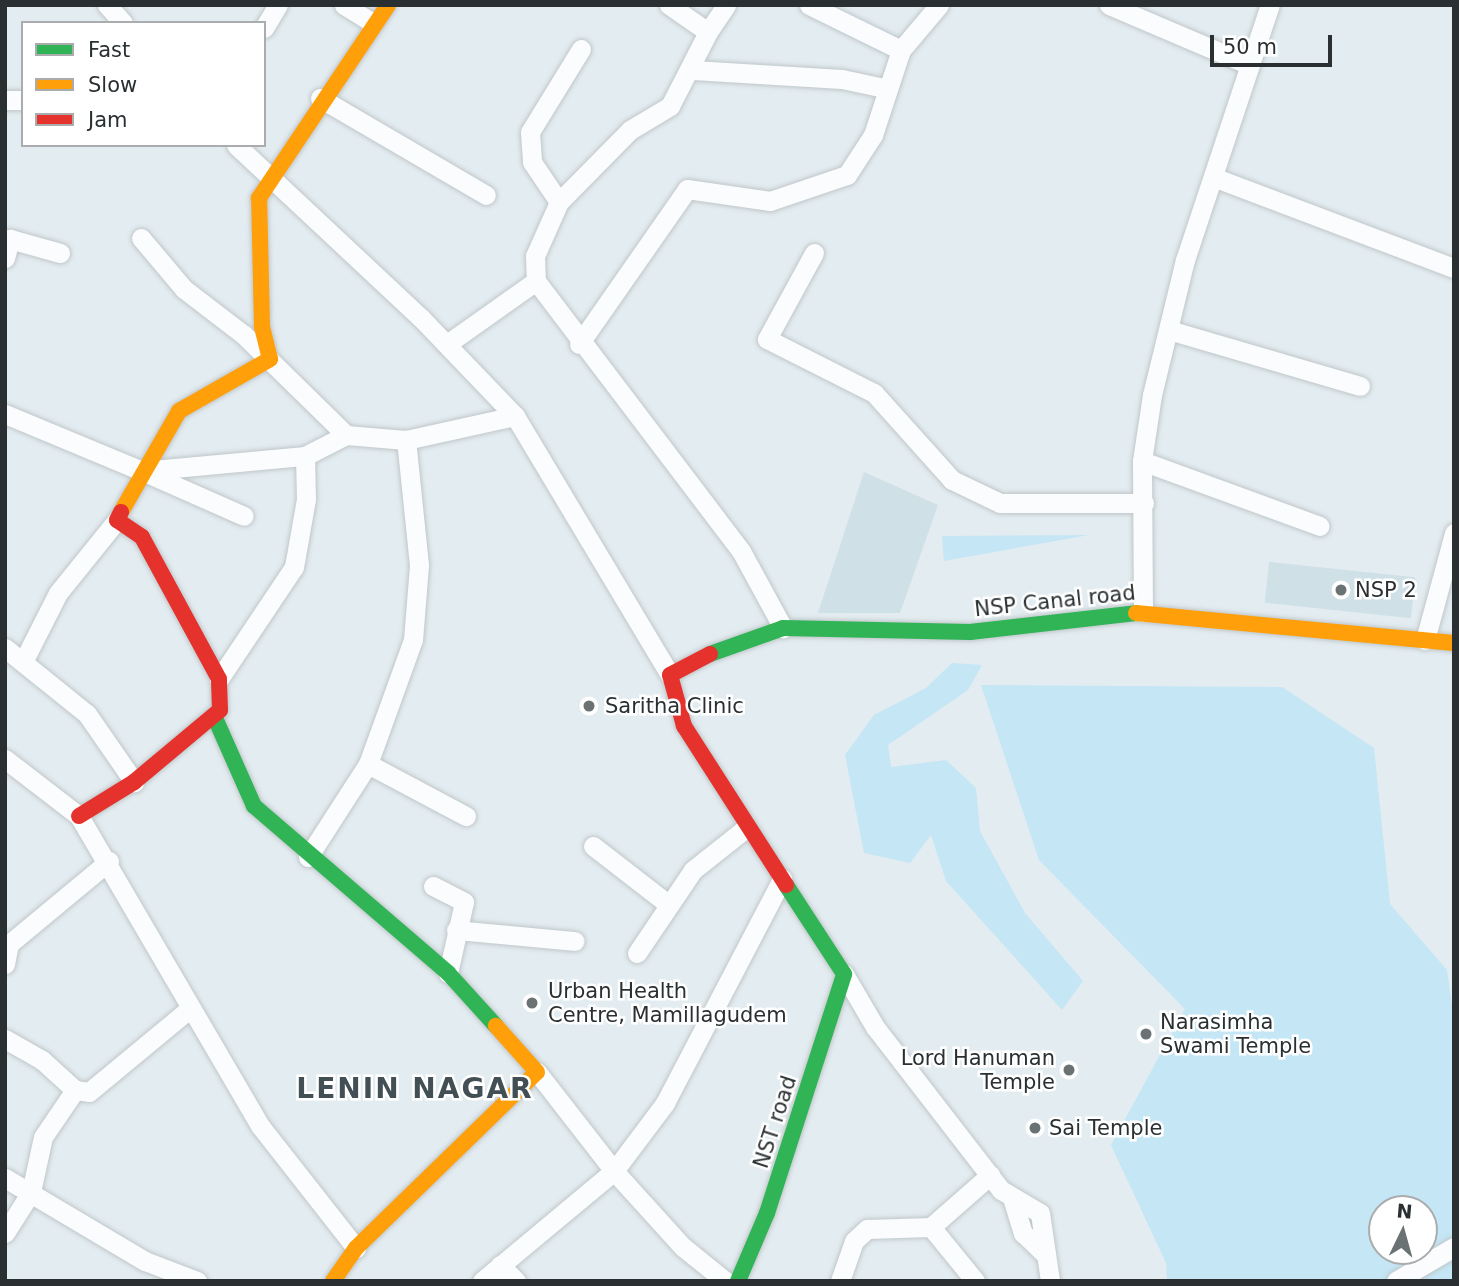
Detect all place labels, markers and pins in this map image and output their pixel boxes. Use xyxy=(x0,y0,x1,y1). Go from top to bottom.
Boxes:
place label: NSP 2 xyxy=(1355,577,1417,603)
marker: NSP 2 xyxy=(1333,582,1349,598)
place label: Saritha Clinic xyxy=(605,693,744,719)
marker: Saritha Clinic xyxy=(579,696,599,716)
place label: Urban Health Centre, Mamillagudem xyxy=(548,978,787,1028)
marker: Urban Health Centre, Mamillagudem xyxy=(522,993,542,1013)
place label: Narasimha Swami Temple xyxy=(1160,1009,1311,1059)
marker: Narasimha Swami Temple xyxy=(1138,1026,1154,1042)
place label: Lord Hanuman Temple xyxy=(901,1045,1055,1095)
marker: Lord Hanuman Temple xyxy=(1061,1062,1077,1078)
place label: Sai Temple xyxy=(1049,1115,1162,1141)
marker: Sai Temple xyxy=(1027,1120,1043,1136)

